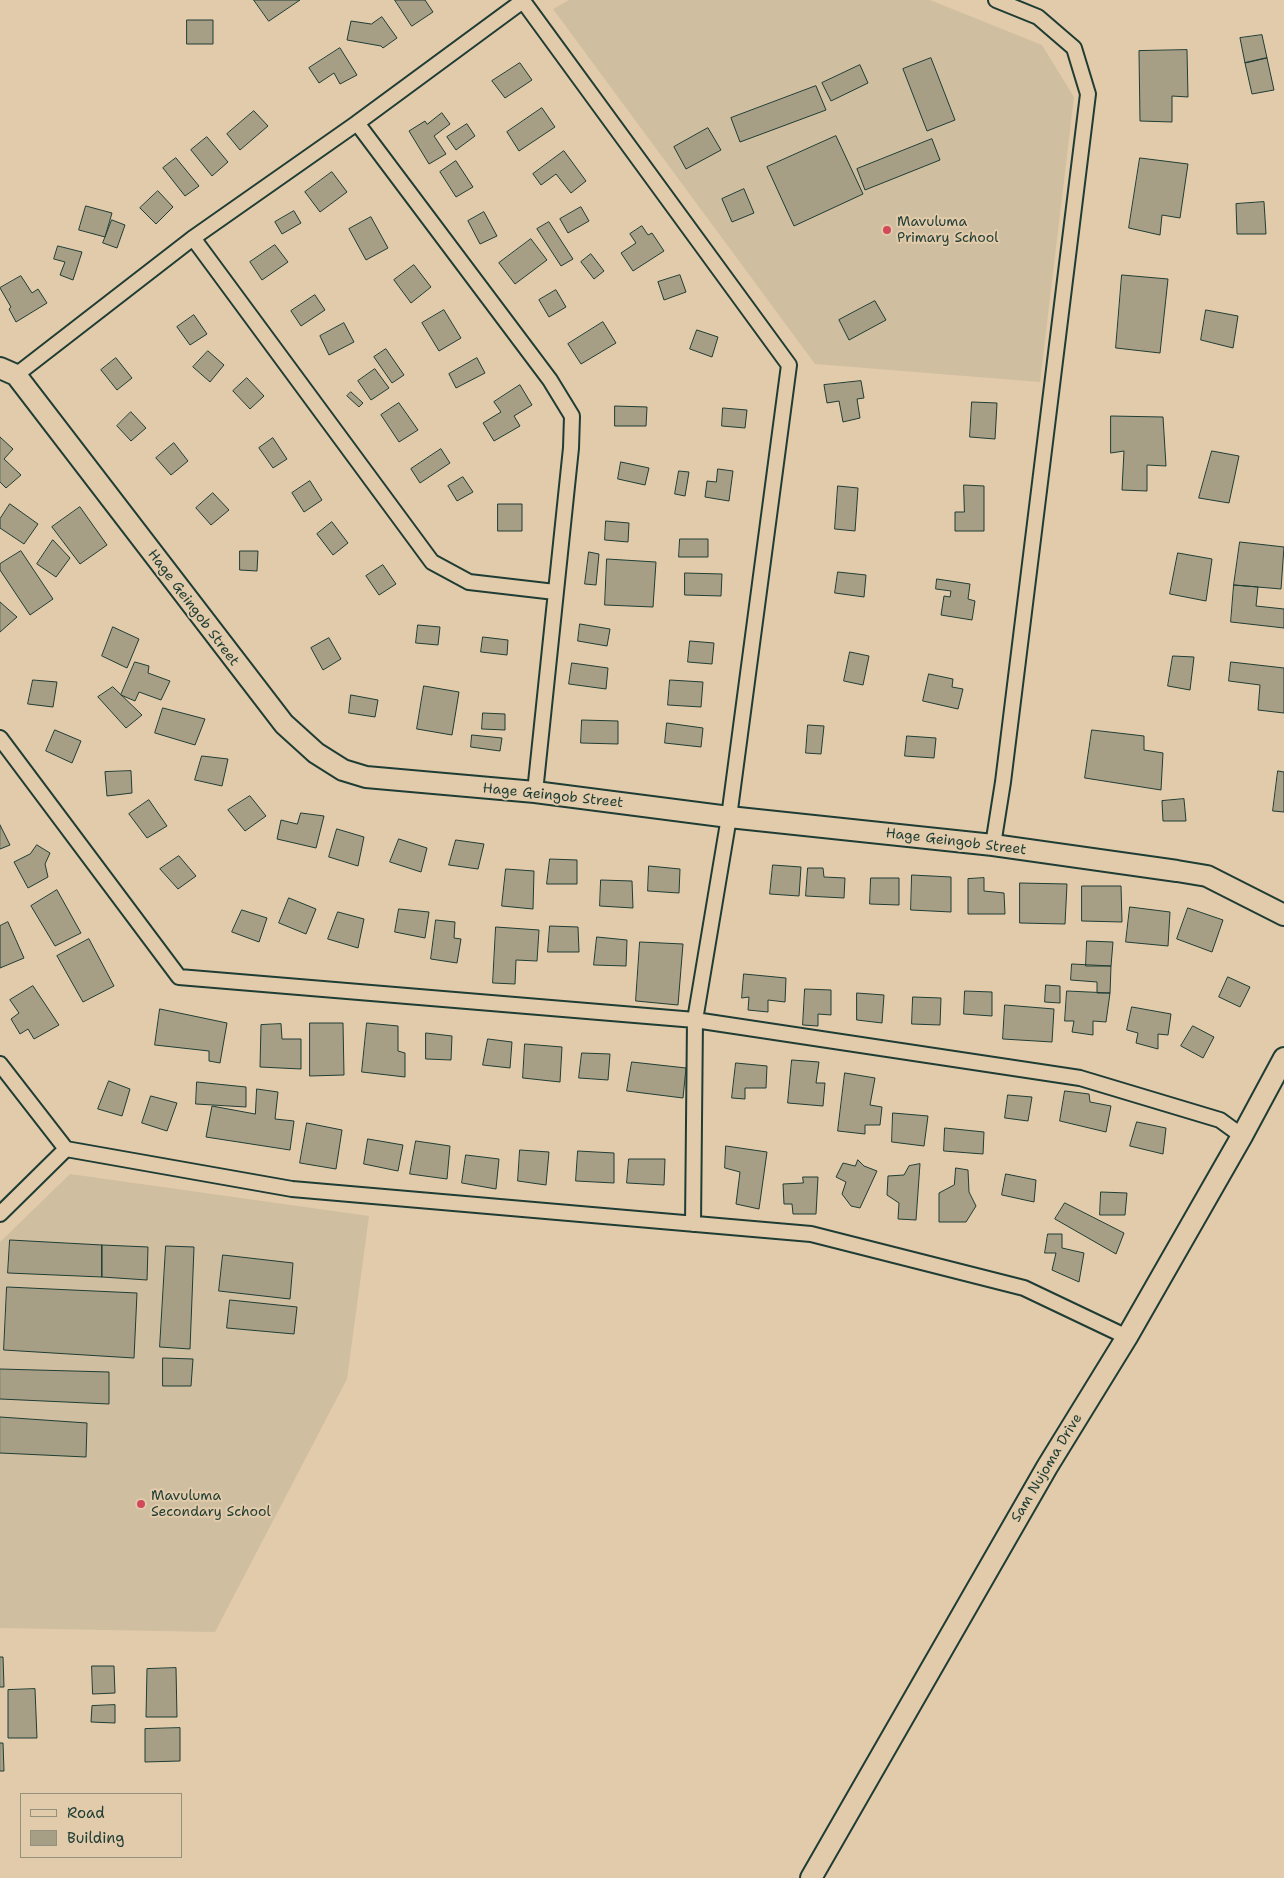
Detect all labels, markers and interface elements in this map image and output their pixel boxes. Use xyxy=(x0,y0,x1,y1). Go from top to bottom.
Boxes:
place label: Mavuluma Primary School xyxy=(897,214,998,246)
marker: Mavuluma Primary School xyxy=(881,224,893,236)
street label: Hage Geingob Street xyxy=(144,546,242,670)
street label: Hage Geingob Street xyxy=(482,780,624,812)
street label: Hage Geingob Street xyxy=(885,825,1027,859)
street label: Sam Nujoma Drive xyxy=(1008,1411,1086,1525)
place label: Mavuluma Secondary School xyxy=(151,1488,271,1520)
marker: Mavuluma Secondary School xyxy=(135,1498,147,1510)
legend xyxy=(20,1793,182,1858)
text: Road xyxy=(67,1803,105,1823)
text: Building xyxy=(67,1828,124,1848)

